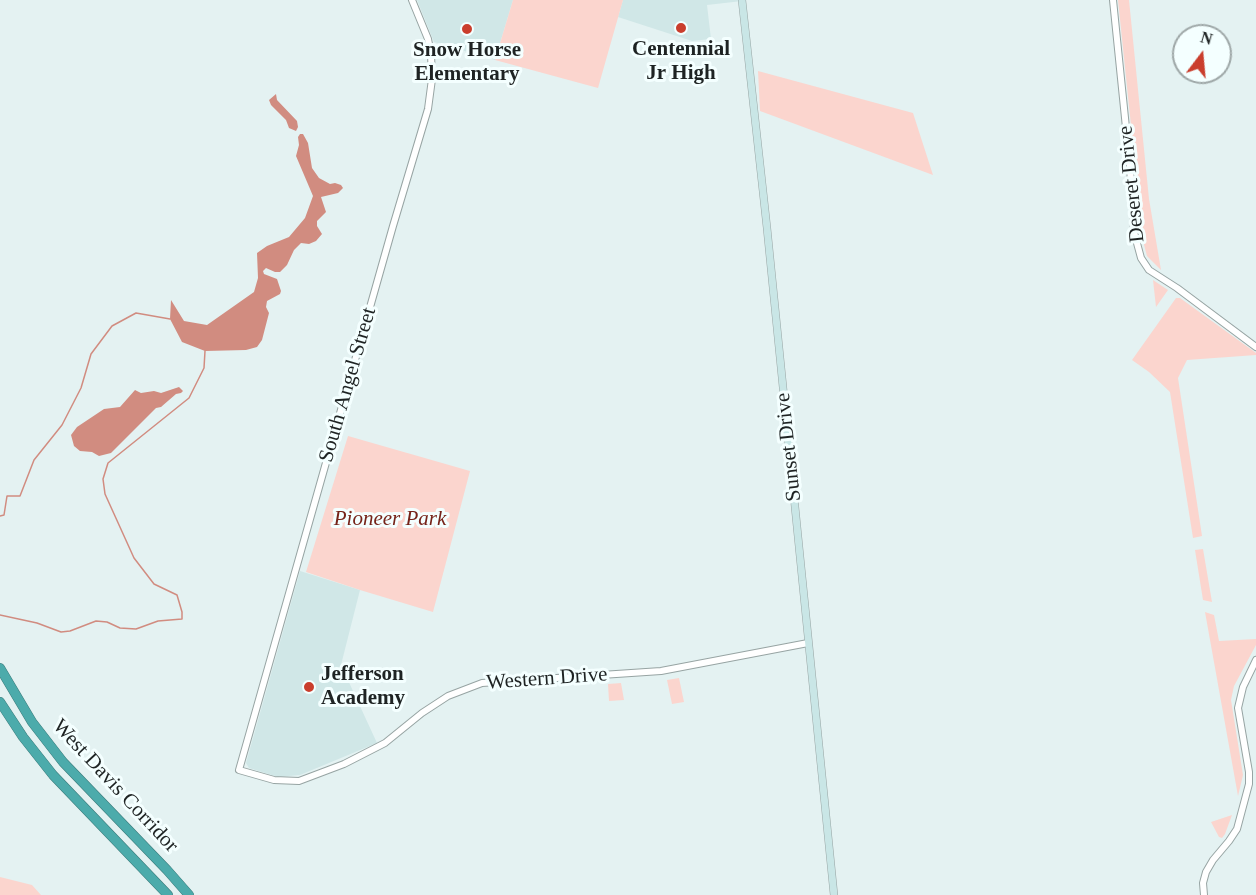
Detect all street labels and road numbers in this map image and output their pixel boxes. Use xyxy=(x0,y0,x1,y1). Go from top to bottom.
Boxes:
street label: Deseret Drive xyxy=(1113,124,1151,244)
street label: South Angel Street xyxy=(314,305,382,465)
street label: Sunset Drive xyxy=(771,391,807,503)
street label: Western Drive xyxy=(486,662,608,696)
street label: West Davis Corridor xyxy=(47,714,183,858)

